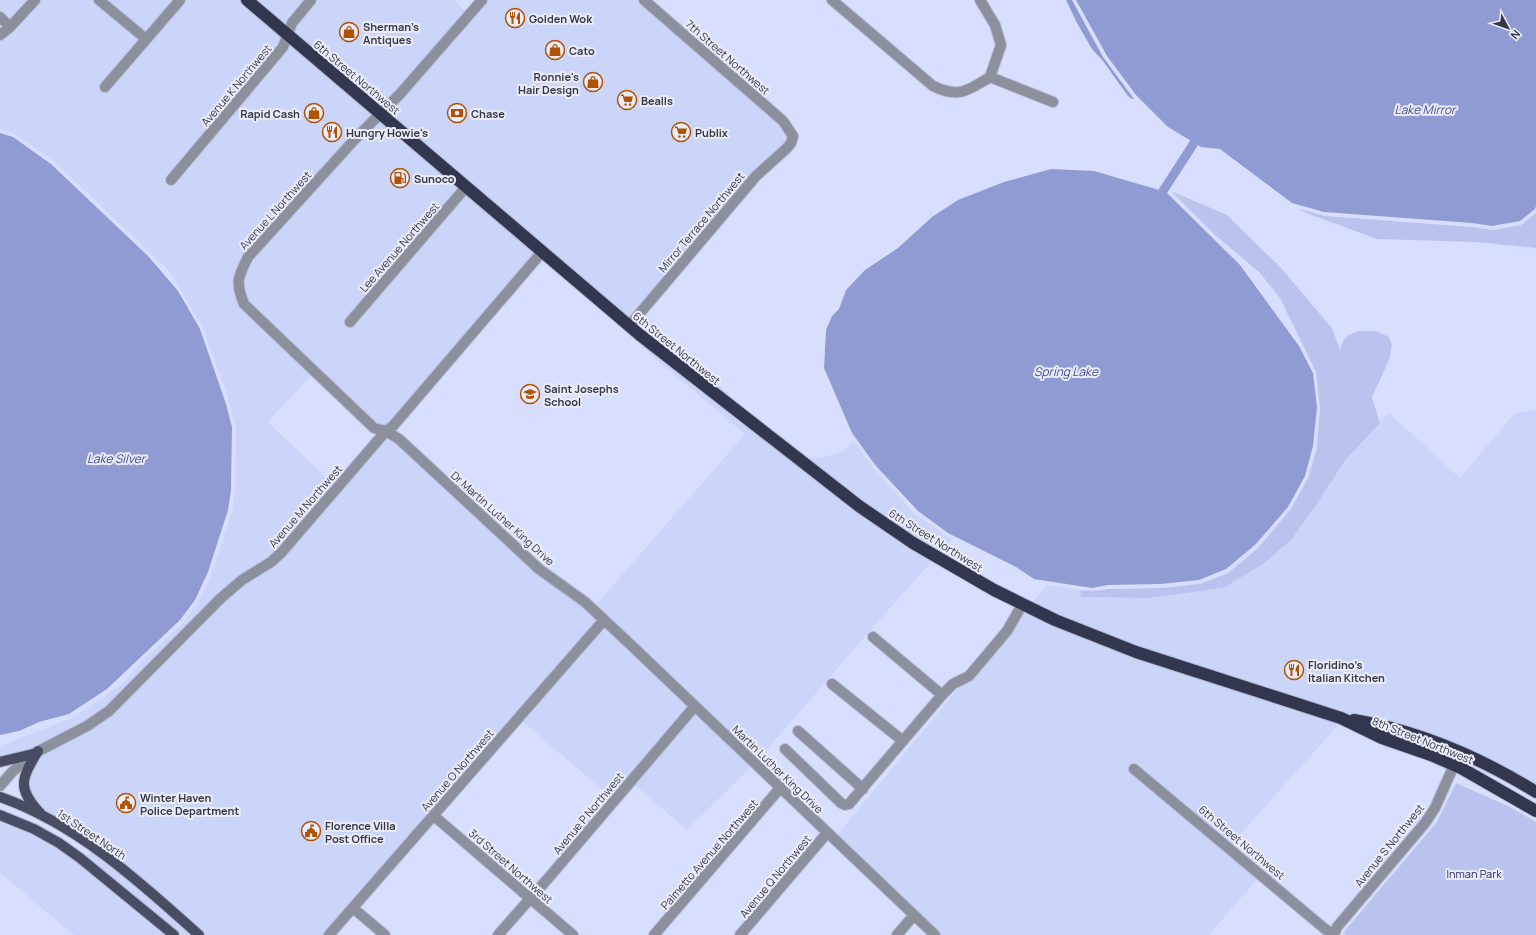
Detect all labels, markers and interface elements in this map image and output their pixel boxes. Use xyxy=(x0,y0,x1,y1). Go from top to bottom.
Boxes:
restaurant icon: Golden Wok xyxy=(504,7,526,29)
north arrow xyxy=(1488,8,1528,48)
place label: Golden Wok xyxy=(529,11,593,26)
street label: 7th Street Northwest xyxy=(683,16,773,98)
place label: Sherman’s Antiques xyxy=(363,19,419,47)
shop icon: Sherman’s Antiques xyxy=(338,21,360,43)
text: N xyxy=(1508,27,1524,43)
street label: 6th Street Northwest xyxy=(311,36,403,118)
shop icon: Cato xyxy=(544,39,566,61)
street label: Avenue K Northwest xyxy=(197,41,275,129)
place label: Cato xyxy=(569,43,595,58)
place label: Ronnie's Hair Design xyxy=(518,69,579,97)
shop icon: Ronnie's Hair Design xyxy=(582,71,604,93)
supermarket icon: Bealls xyxy=(616,89,638,111)
place label: Bealls xyxy=(641,93,673,108)
water label: Lake Mirror xyxy=(1395,101,1457,118)
shop icon: Rapid Cash xyxy=(303,102,325,124)
bank icon: Chase xyxy=(446,102,468,124)
place label: Rapid Cash xyxy=(240,106,300,121)
place label: Chase xyxy=(471,106,505,121)
restaurant icon: Hungry Howie's xyxy=(321,121,343,143)
supermarket icon: Publix xyxy=(670,121,692,143)
place label: Hungry Howie's xyxy=(346,125,428,140)
place label: Publix xyxy=(695,125,728,140)
street label: Avenue L Northwest xyxy=(236,167,314,253)
fuel station icon: Sunoco xyxy=(389,167,411,189)
street label: Mirror Terrace Northwest xyxy=(655,169,747,275)
place label: Sunoco xyxy=(414,171,455,186)
street label: Lee Avenue Northwest xyxy=(356,199,442,295)
street label: 6th Street Northwest xyxy=(630,308,724,388)
water label: Spring Lake xyxy=(1034,363,1099,380)
place label: Saint Josephs School xyxy=(544,381,619,409)
school or university icon: Saint Josephs School xyxy=(519,383,541,405)
water label: Lake Silver xyxy=(87,450,147,467)
street label: Avenue M Northwest xyxy=(265,461,345,551)
street label: Dr Martin Luther King Drive xyxy=(448,467,558,569)
street label: 6th Street Northwest xyxy=(886,505,986,575)
place label: Floridino’s Italian Kitchen xyxy=(1308,657,1385,685)
restaurant icon: Floridino’s Italian Kitchen xyxy=(1283,659,1305,681)
street label: 8th Street Northwest xyxy=(1370,713,1476,767)
street label: Martin Luther King Drive xyxy=(729,722,827,817)
street label: Avenue O Northwest xyxy=(417,726,497,814)
street label: Avenue P Northwest xyxy=(549,769,627,857)
place label: Winter Haven Police Department xyxy=(140,790,239,818)
public building icon: Winter Haven Police Department xyxy=(115,792,137,814)
street label: Palmetto Avenue Northwest xyxy=(657,796,761,912)
street label: Avenue S Northwest xyxy=(1351,800,1427,890)
street label: 6th Street Northwest xyxy=(1196,801,1288,883)
street label: 1st Street North xyxy=(55,805,129,863)
place label: Florence Villa Post Office xyxy=(325,818,396,846)
public building icon: Florence Villa Post Office xyxy=(300,820,322,842)
street label: 3rd Street Northwest xyxy=(466,825,556,907)
street label: Avenue Q Northwest xyxy=(736,831,814,921)
park label: Inman Park xyxy=(1446,866,1502,881)

